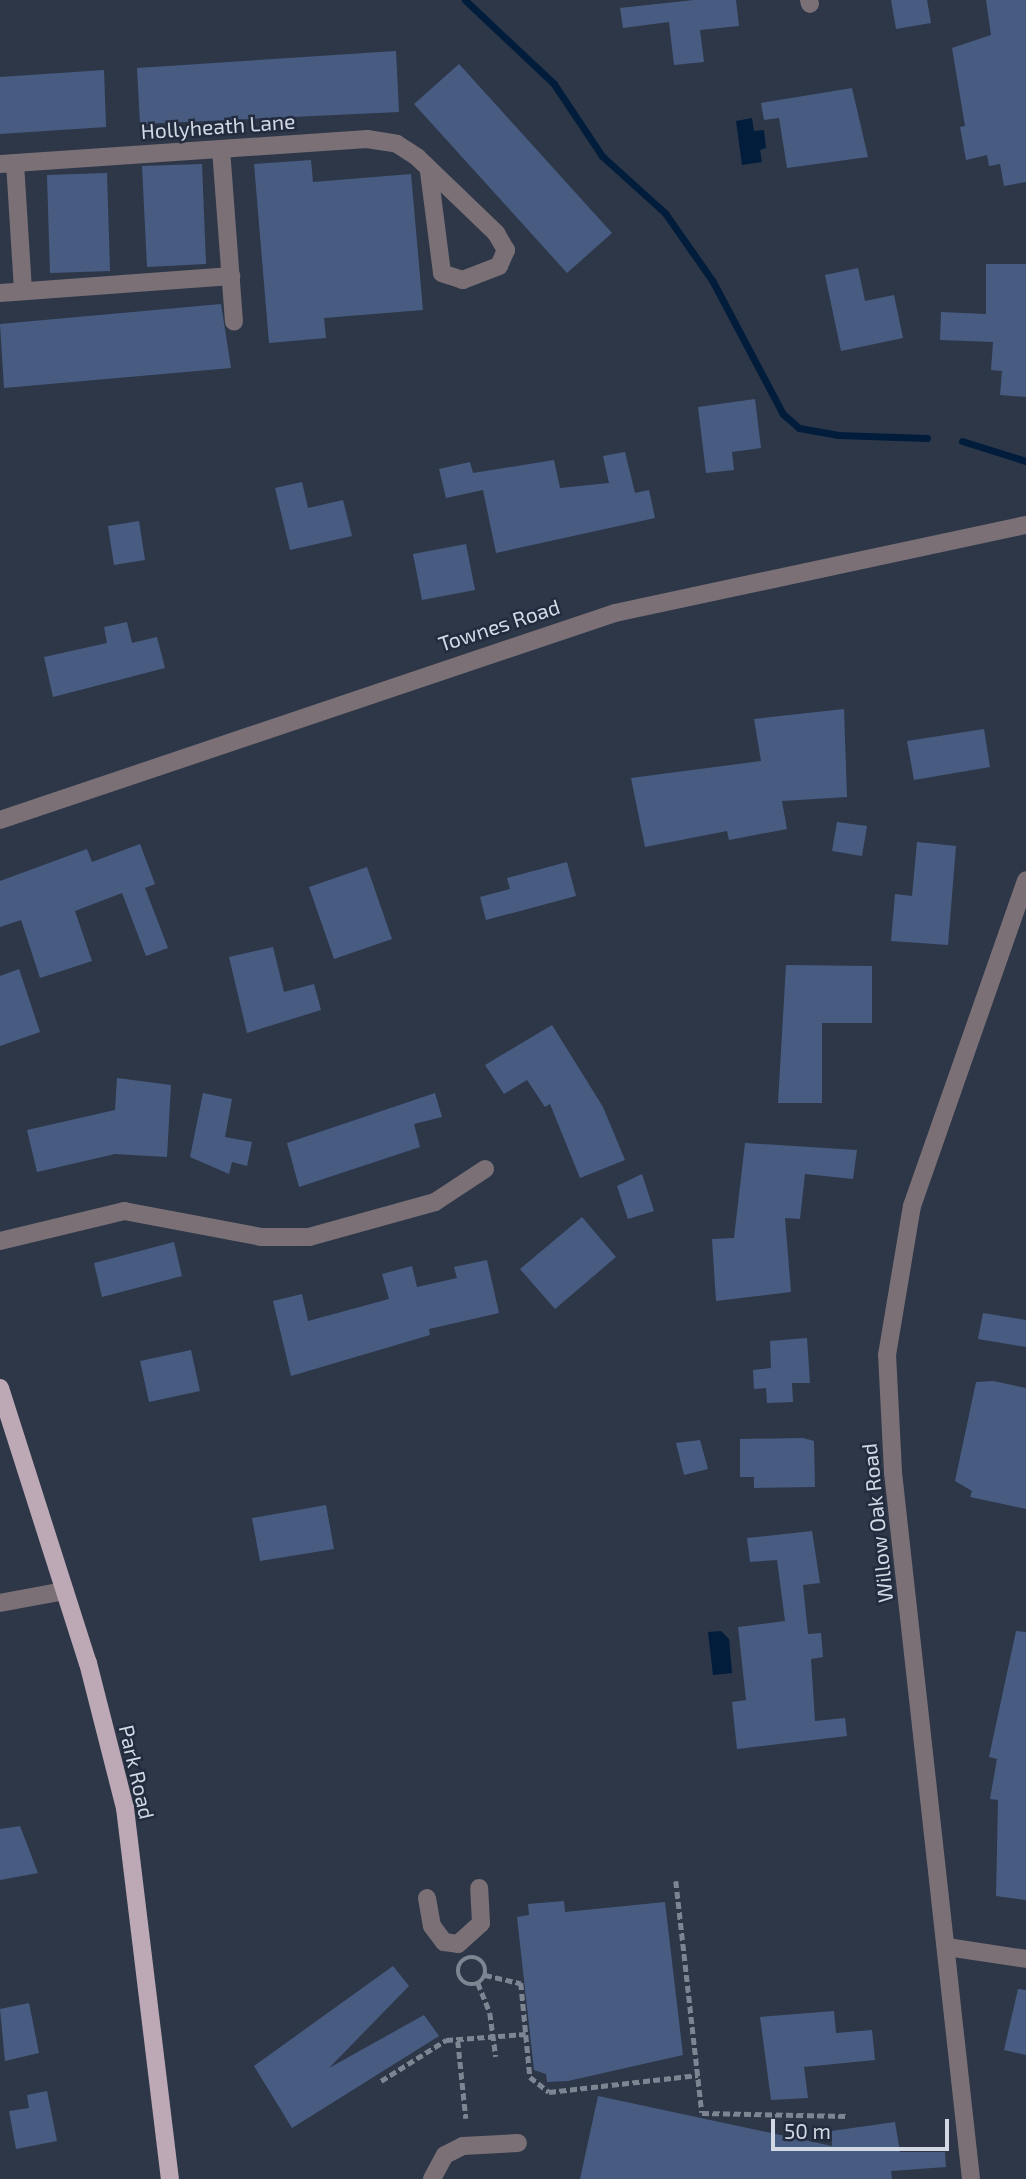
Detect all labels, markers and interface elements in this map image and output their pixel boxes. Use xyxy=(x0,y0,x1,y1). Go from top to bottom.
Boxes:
street label: Hollyheath Lane xyxy=(140,108,296,144)
street label: Townes Road xyxy=(435,594,563,656)
street label: Willow Oak Road xyxy=(856,1442,898,1604)
street label: Park Road xyxy=(114,1722,160,1822)
scale bar xyxy=(774,2106,953,2150)
text: 50 m xyxy=(784,2118,831,2143)

